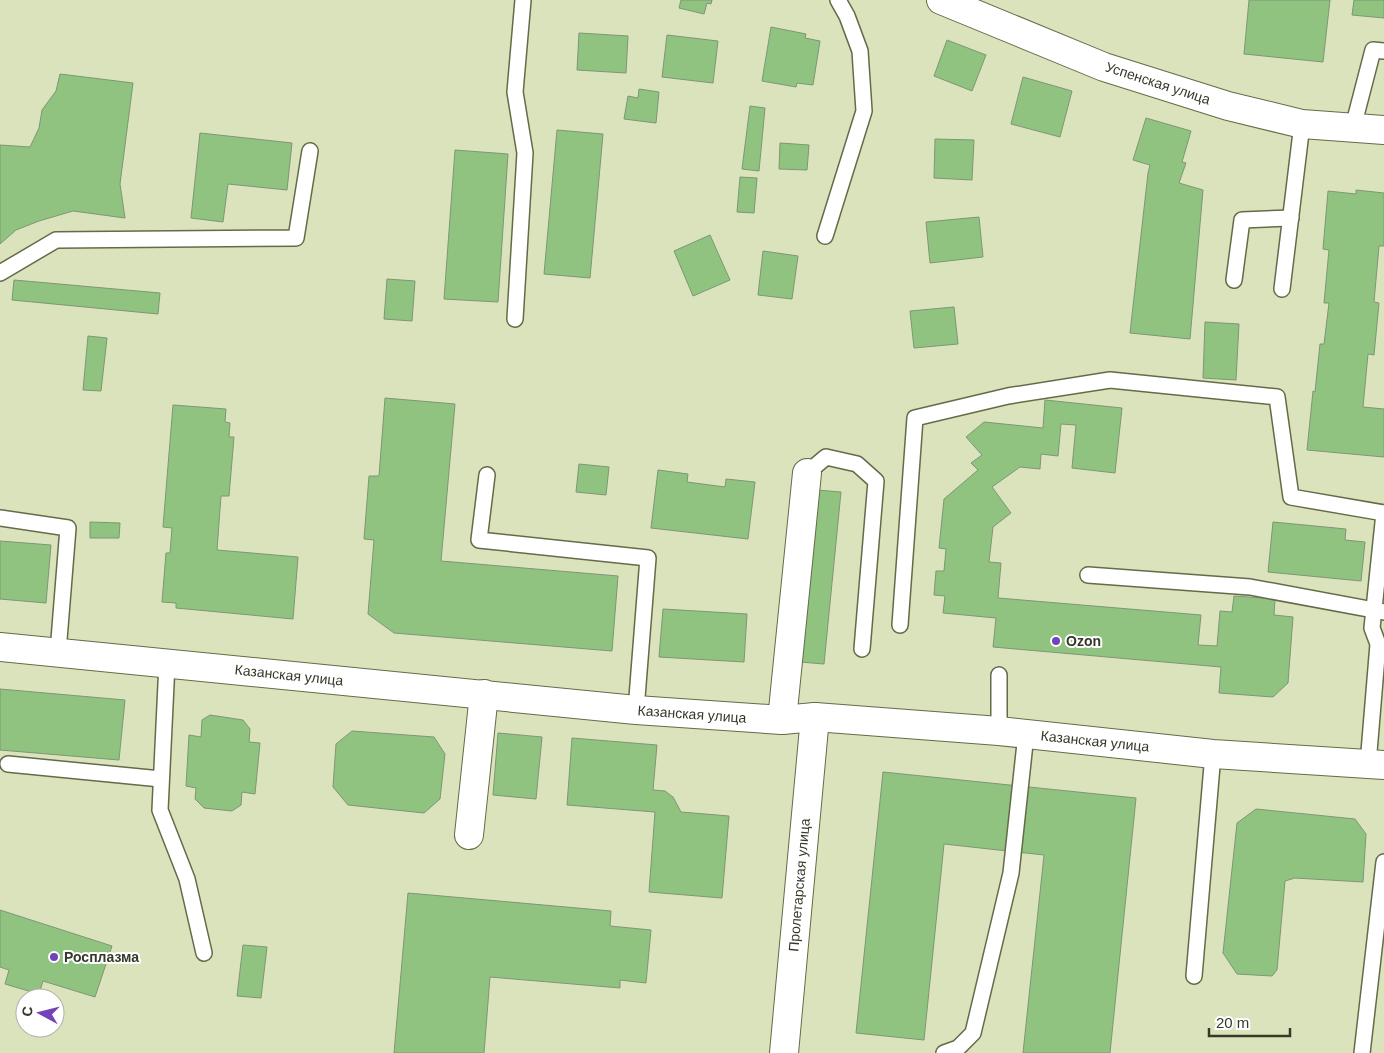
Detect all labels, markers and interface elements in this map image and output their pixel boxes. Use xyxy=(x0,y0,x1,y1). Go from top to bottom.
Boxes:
street label: Успенская улица xyxy=(1104,59,1213,108)
place label: Ozon xyxy=(1066,633,1101,649)
marker: Ozon xyxy=(1050,635,1062,647)
street label: Казанская улица xyxy=(234,661,344,689)
street label: Казанская улица xyxy=(637,702,747,726)
street label: Казанская улица xyxy=(1040,727,1150,755)
street label: Пролетарская улица xyxy=(785,817,813,952)
place label: Росплазма xyxy=(64,949,139,965)
marker: Росплазма xyxy=(48,951,60,963)
north arrow xyxy=(15,988,65,1038)
text: С xyxy=(19,1005,36,1017)
scale bar xyxy=(1209,1006,1290,1038)
text: 20 m xyxy=(1216,1014,1249,1031)

